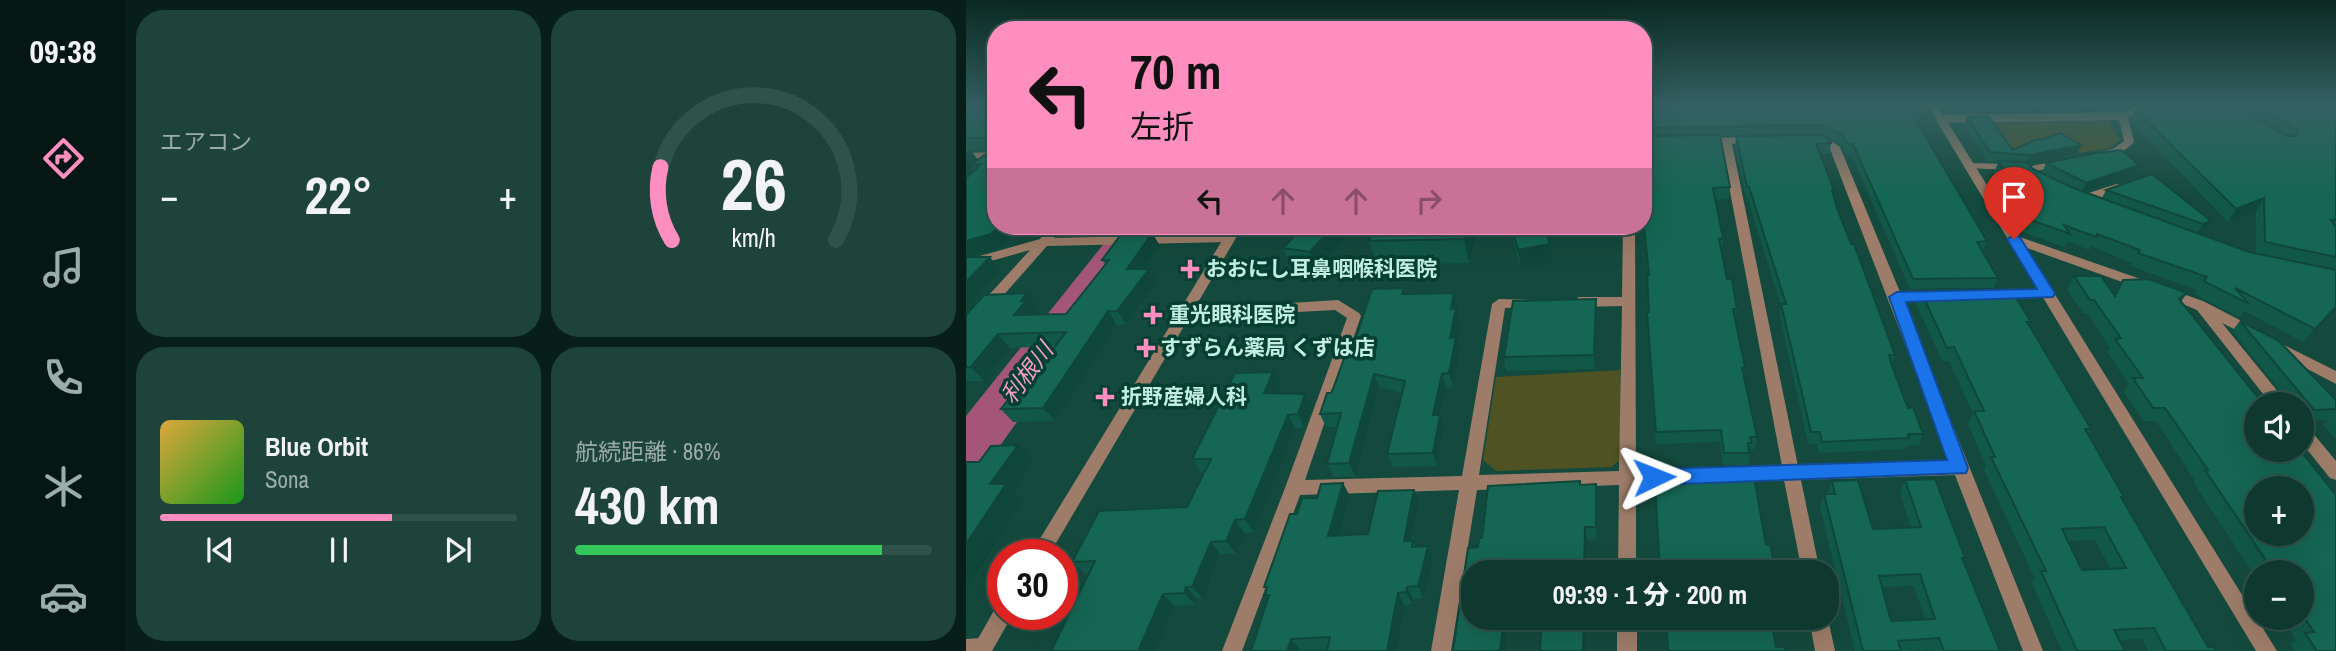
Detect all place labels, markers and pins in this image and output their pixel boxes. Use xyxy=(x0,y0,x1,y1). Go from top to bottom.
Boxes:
pin xyxy=(1984,167,2044,239)
place label: おおにし耳鼻咽喉科医院 xyxy=(1206,254,1437,283)
marker: おおにし耳鼻咽喉科医院 xyxy=(1180,259,1200,279)
place label: 重光眼科医院 xyxy=(1169,300,1295,329)
marker: 重光眼科医院 xyxy=(1143,305,1163,325)
place label: すずらん薬局 くずは店 xyxy=(1160,333,1375,362)
marker: すずらん薬局 くずは店 xyxy=(1138,340,1154,356)
place label: 折野産婦人科 xyxy=(1121,382,1247,411)
marker: 折野産婦人科 xyxy=(1095,387,1115,407)

